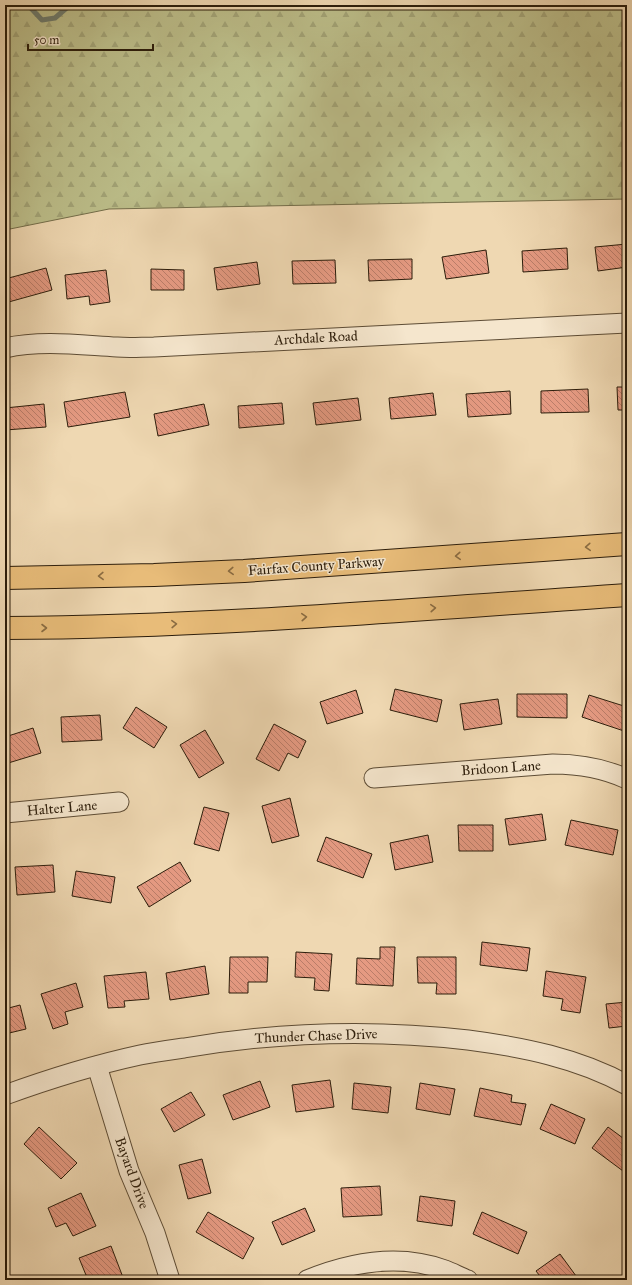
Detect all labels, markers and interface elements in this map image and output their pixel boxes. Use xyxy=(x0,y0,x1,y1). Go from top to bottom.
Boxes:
scale bar xyxy=(28,26,153,52)
text: 50 m xyxy=(34,33,59,47)
street label: Archdale Road xyxy=(273,327,358,349)
one-way arrow xyxy=(585,543,591,551)
one-way arrow xyxy=(455,552,461,561)
street label: Fairfax County Parkway xyxy=(247,553,385,579)
one-way arrow xyxy=(228,567,234,576)
one-way arrow xyxy=(98,572,104,580)
one-way arrow xyxy=(430,604,436,613)
one-way arrow xyxy=(301,612,307,621)
one-way arrow xyxy=(171,620,177,629)
one-way arrow xyxy=(41,624,47,632)
street label: Bridoon Lane xyxy=(461,757,542,779)
street label: Halter Lane xyxy=(26,796,98,820)
street label: Thunder Chase Drive xyxy=(254,1025,378,1047)
street label: Bayard Drive xyxy=(111,1135,153,1211)

